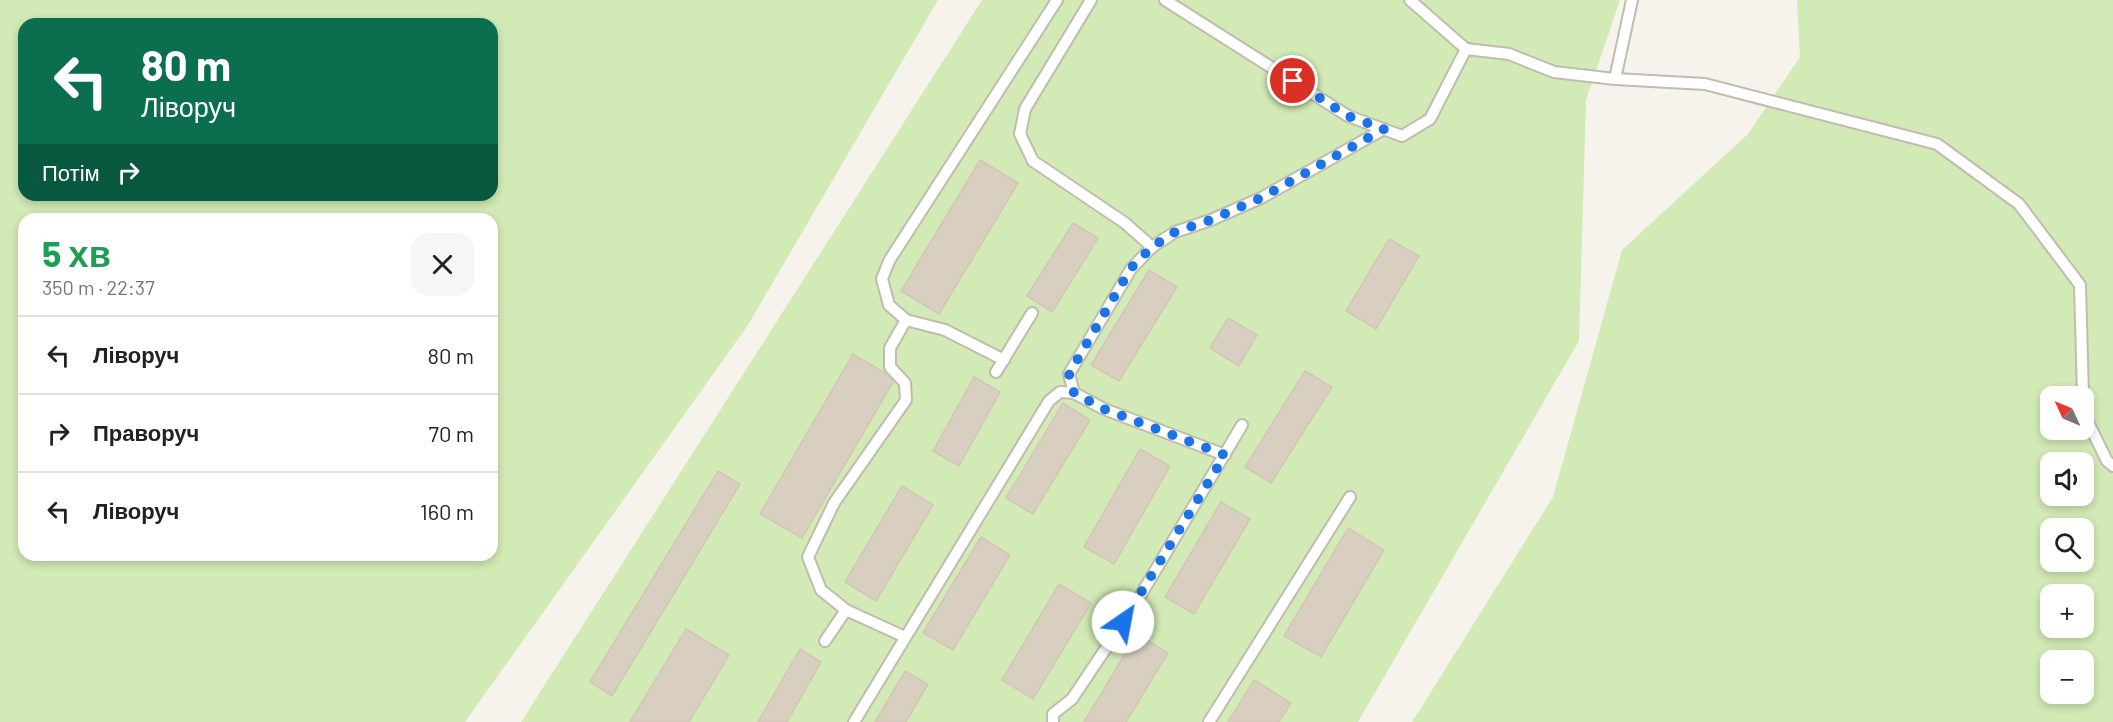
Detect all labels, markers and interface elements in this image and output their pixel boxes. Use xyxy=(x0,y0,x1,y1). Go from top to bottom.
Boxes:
text: 80 m xyxy=(141,39,231,89)
icon: left xyxy=(42,42,120,120)
pin xyxy=(1267,55,1318,106)
icon: arrive xyxy=(1276,64,1309,97)
text: Ліворуч xyxy=(141,90,236,122)
icon: right xyxy=(112,156,145,189)
text: Потім xyxy=(42,159,100,185)
text: 5 хв xyxy=(42,231,111,274)
button: close xyxy=(411,233,474,296)
text: 350 m · 22:37 xyxy=(42,275,155,299)
icon: left xyxy=(42,339,75,372)
text: Ліворуч xyxy=(93,341,179,367)
text: 80 m xyxy=(428,342,474,368)
north arrow xyxy=(2040,386,2094,440)
map controls xyxy=(2040,386,2094,704)
icon: right xyxy=(42,417,75,450)
text: Праворуч xyxy=(93,419,199,445)
text: 70 m xyxy=(429,420,474,446)
button: sound xyxy=(2040,452,2094,506)
icon: left xyxy=(42,495,75,528)
text: Ліворуч xyxy=(93,497,179,523)
text: 160 m xyxy=(420,498,474,524)
button: search xyxy=(2040,518,2094,572)
button: + xyxy=(2040,584,2094,638)
position arrow xyxy=(1091,590,1155,654)
button: − xyxy=(2040,650,2094,704)

